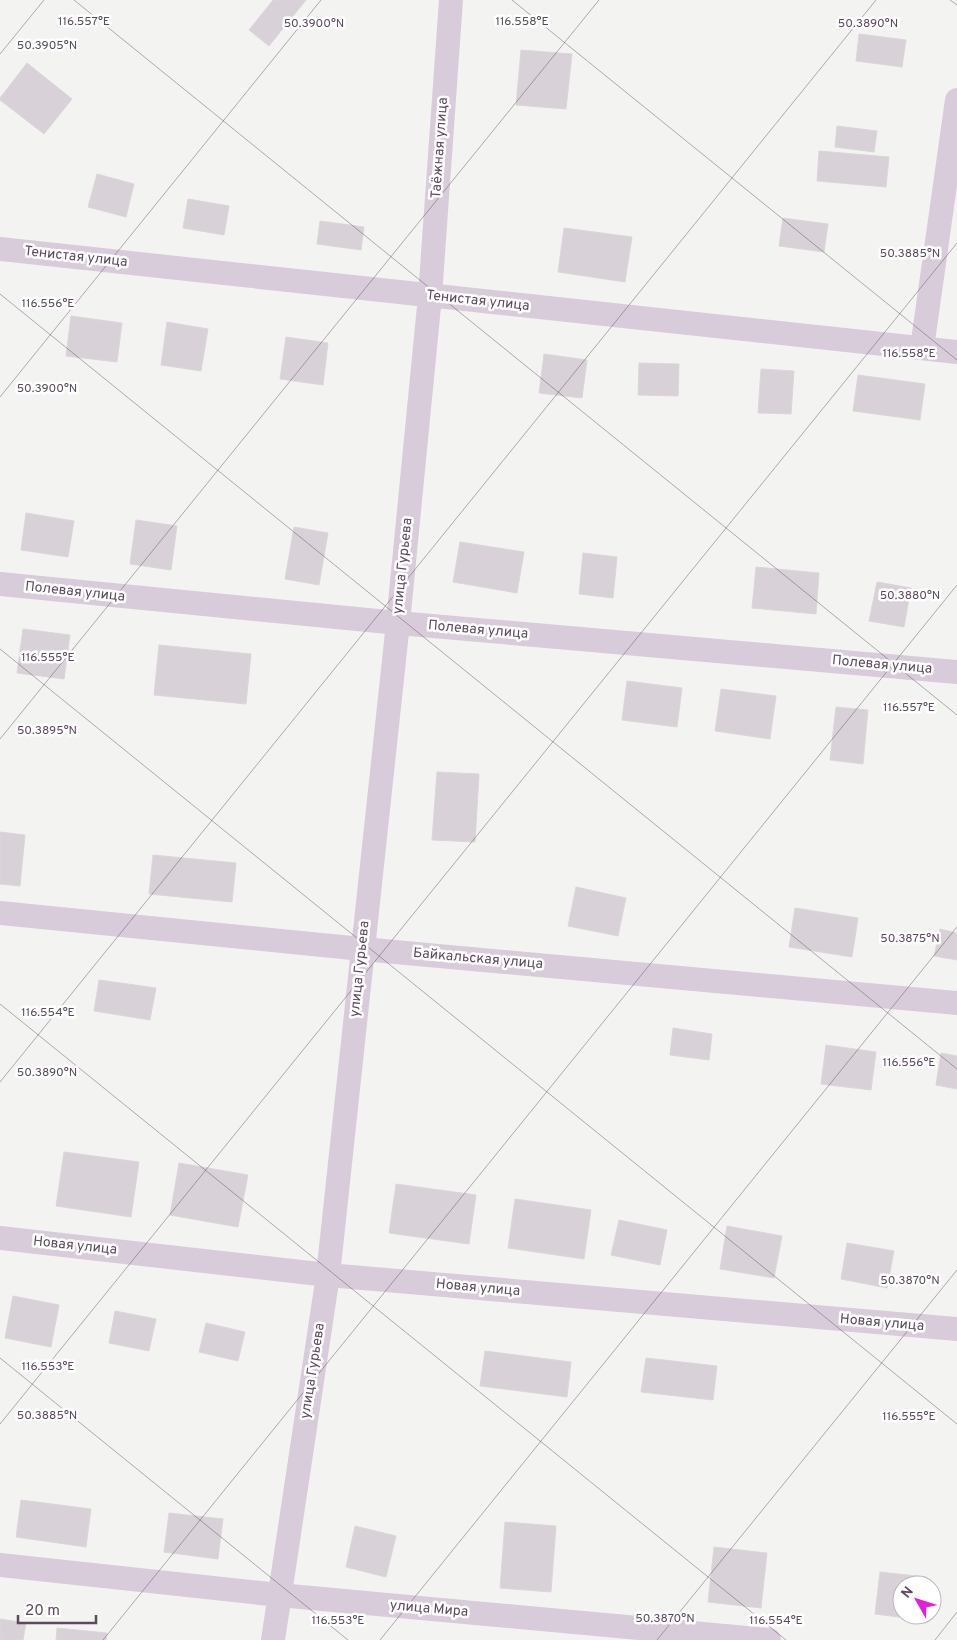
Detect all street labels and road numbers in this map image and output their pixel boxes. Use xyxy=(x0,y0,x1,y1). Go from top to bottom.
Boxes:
street label: Таёжная улица xyxy=(428,97,452,199)
street label: Тенистая улица xyxy=(24,243,128,271)
street label: Тенистая улица xyxy=(426,287,530,315)
street label: улица Гурьева xyxy=(389,517,417,615)
street label: Полевая улица xyxy=(24,578,126,606)
street label: Полевая улица xyxy=(427,617,529,643)
street label: Полевая улица xyxy=(831,652,933,678)
street label: улица Гурьева xyxy=(346,920,374,1018)
street label: Байкальская улица xyxy=(412,945,544,973)
street label: Новая улица xyxy=(32,1233,118,1259)
street label: Новая улица xyxy=(435,1276,521,1300)
street label: Новая улица xyxy=(839,1311,925,1335)
street label: улица Гурьева xyxy=(297,1322,329,1420)
street label: улица Мира xyxy=(389,1597,469,1621)

